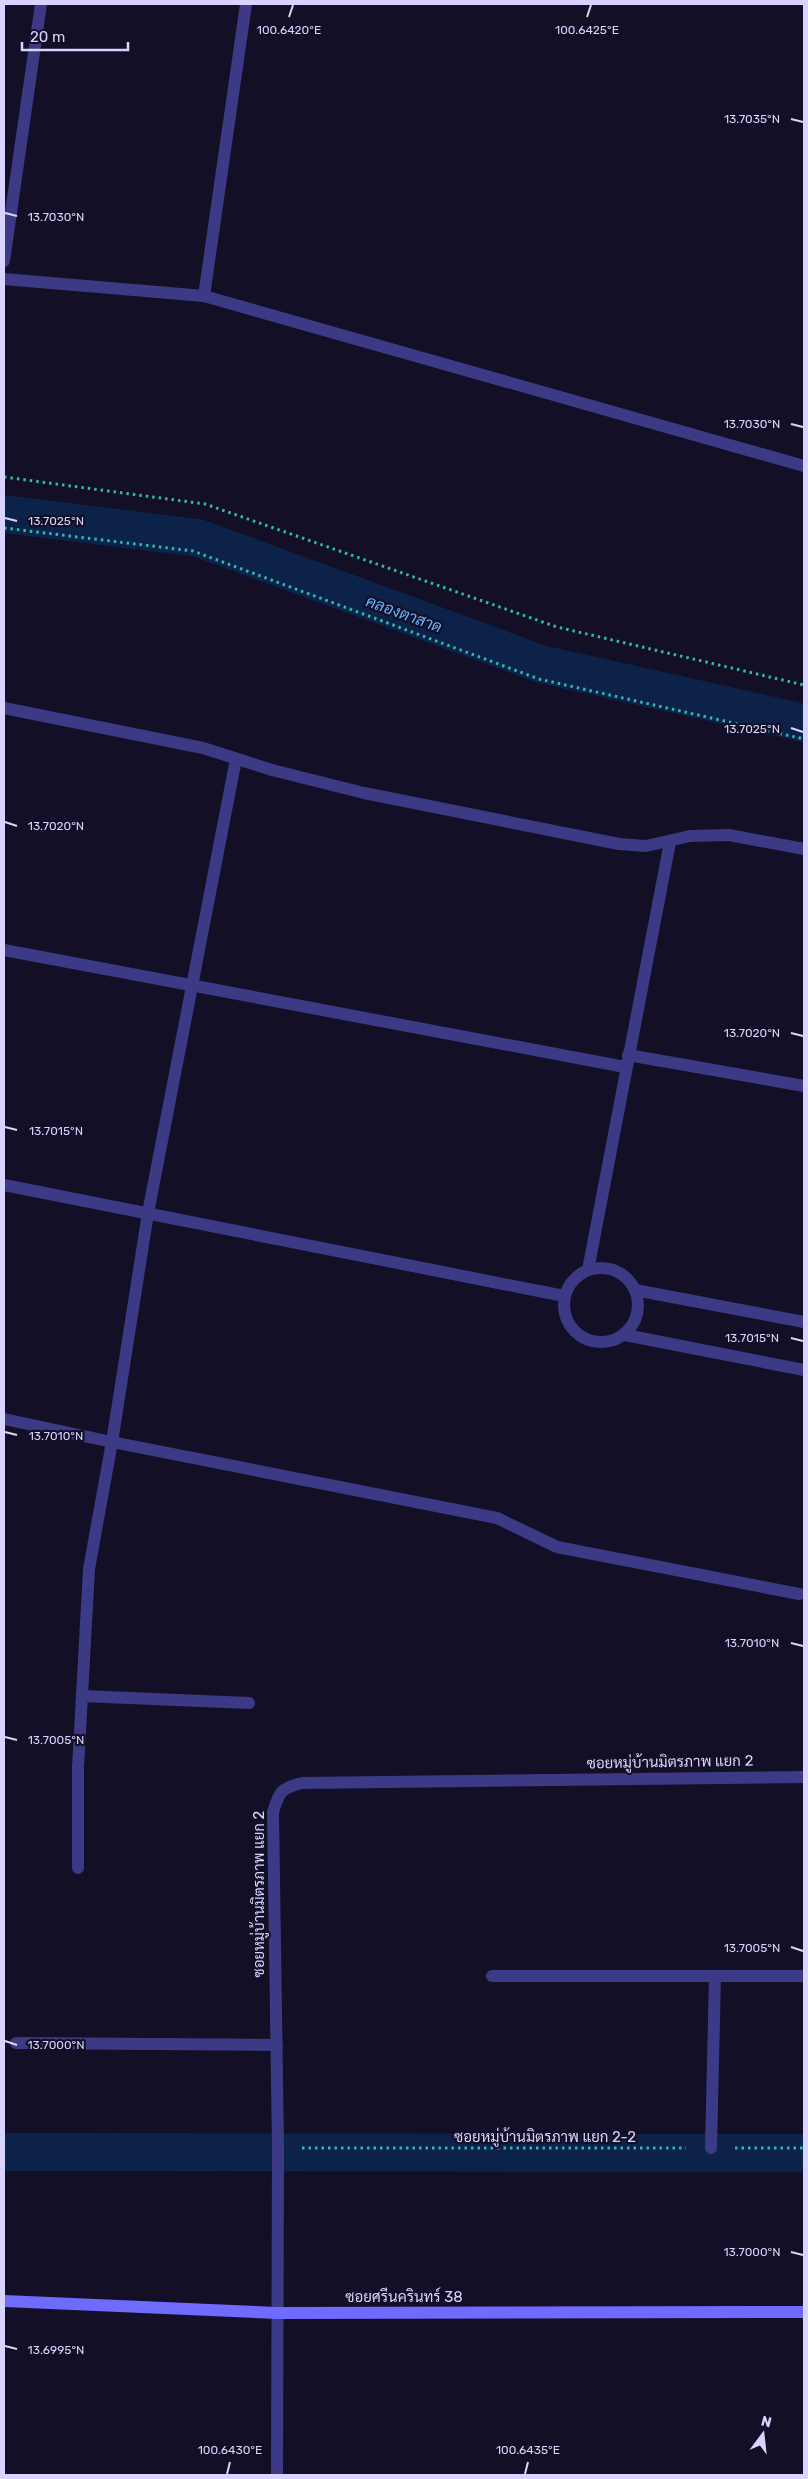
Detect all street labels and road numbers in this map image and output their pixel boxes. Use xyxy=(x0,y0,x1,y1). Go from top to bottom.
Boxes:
street label: ซอยหมู่บ้านมิตรภาพ แยก 2 xyxy=(586,1751,754,1773)
street label: ซอยหมู่บ้านมิตรภาพ แยก 2 xyxy=(249,1810,269,1977)
street label: ซอยหมู่บ้านมิตรภาพ แยก 2-2 xyxy=(454,2127,636,2147)
street label: ซอยศรีนครินทร์ 38 xyxy=(345,2287,463,2306)

